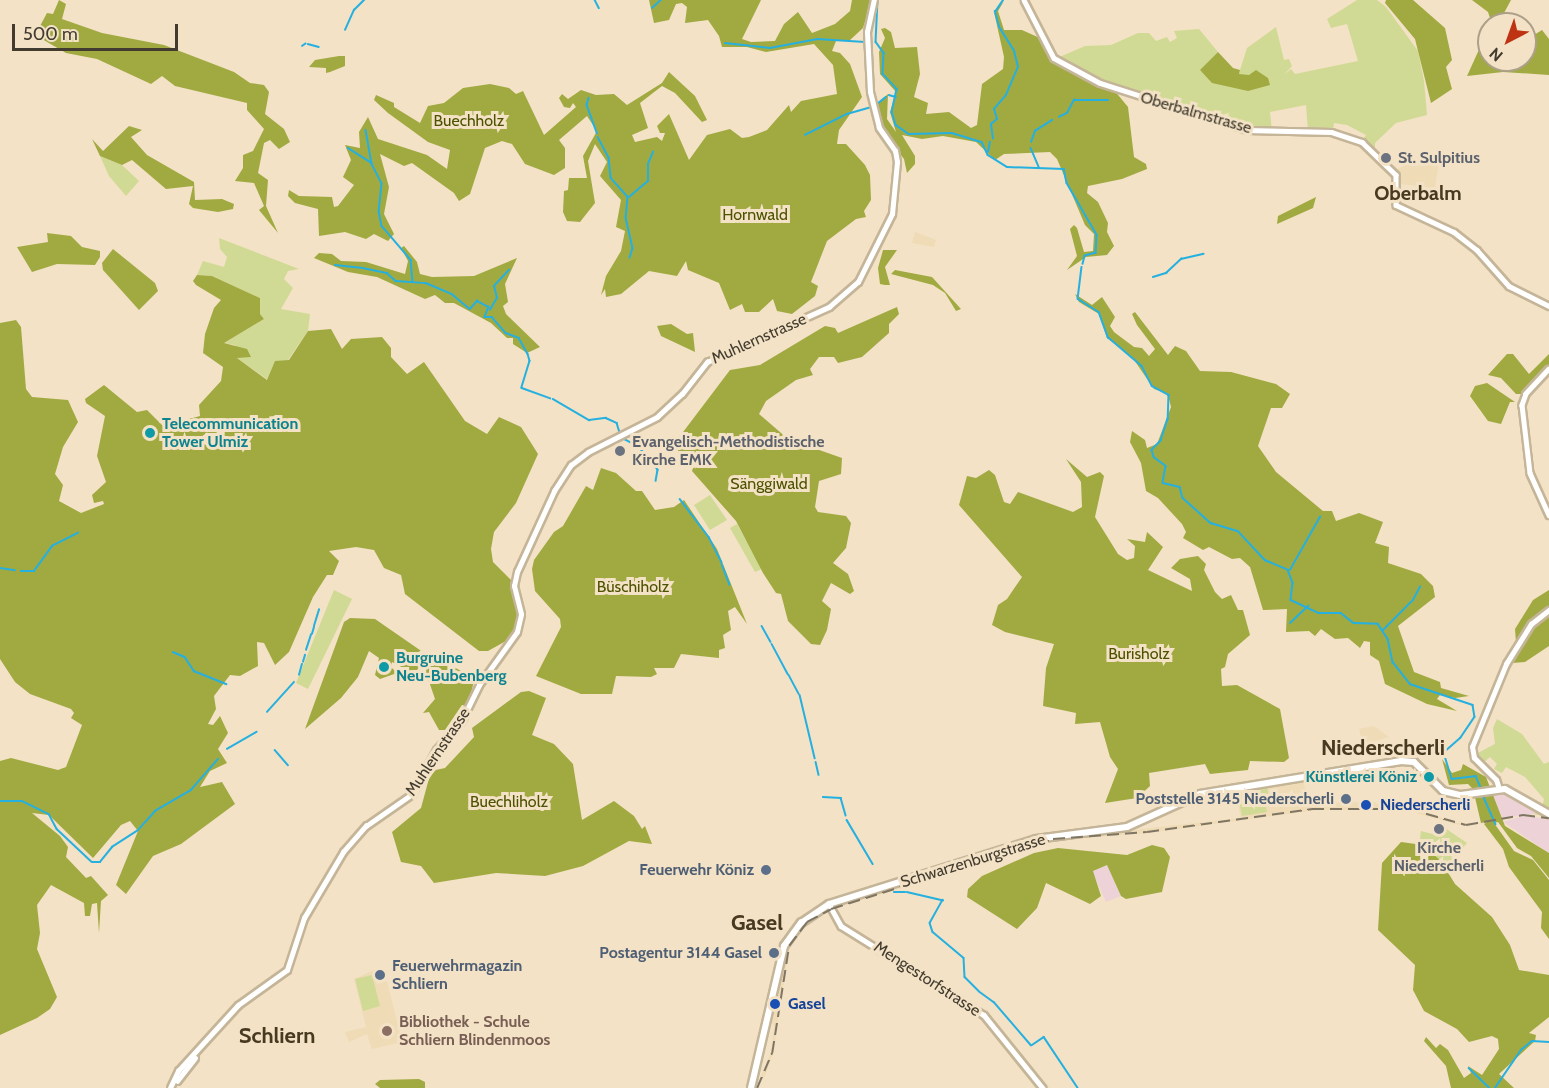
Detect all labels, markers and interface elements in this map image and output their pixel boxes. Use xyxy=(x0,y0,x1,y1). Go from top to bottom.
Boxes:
scale bar xyxy=(15,12,182,50)
north arrow xyxy=(1477,12,1537,72)
text: 500 m xyxy=(23,23,78,45)
text: N xyxy=(1486,44,1507,65)
street label: Oberbalmstrasse xyxy=(1138,88,1254,138)
park label: Buechholz xyxy=(434,111,504,131)
place label: St. Sulpitius xyxy=(1398,148,1480,168)
marker: St. Sulpitius xyxy=(1379,151,1393,165)
district label: Oberbalm xyxy=(1374,181,1462,205)
park label: Hornwald xyxy=(722,205,788,225)
street label: Muhlernstrasse xyxy=(709,310,809,368)
place label: Telecommunication Tower Ulmiz xyxy=(162,414,298,452)
marker: Telecommunication Tower Ulmiz xyxy=(143,426,157,440)
place label: Evangelisch-Methodistische Kirche EMK xyxy=(632,432,825,470)
marker: Evangelisch-Methodistische Kirche EMK xyxy=(613,444,627,458)
park label: Sänggiwald xyxy=(730,474,808,494)
park label: Büschiholz xyxy=(597,577,669,597)
park label: Burisholz xyxy=(1108,644,1170,664)
place label: Burgruine Neu-Bubenberg xyxy=(396,648,506,686)
marker: Burgruine Neu-Bubenberg xyxy=(377,660,391,674)
street label: Muhlernstrasse xyxy=(402,704,474,800)
district label: Niederscherli xyxy=(1321,735,1445,761)
place label: Künstlerei Köniz xyxy=(1306,767,1417,787)
marker: Künstlerei Köniz xyxy=(1422,770,1436,784)
place label: Poststelle 3145 Niederscherli xyxy=(1136,789,1334,809)
park label: Buechliholz xyxy=(470,792,548,812)
marker: Poststelle 3145 Niederscherli xyxy=(1339,792,1353,806)
place label: Niederscherli xyxy=(1380,795,1470,815)
marker: Niederscherli xyxy=(1357,796,1375,814)
marker: Kirche Niederscherli xyxy=(1432,822,1446,836)
street label: Schwarzenburgstrasse xyxy=(898,830,1048,892)
place label: Kirche Niederscherli xyxy=(1394,838,1484,876)
place label: Feuerwehr Köniz xyxy=(639,860,754,880)
marker: Feuerwehr Köniz xyxy=(759,863,773,877)
district label: Gasel xyxy=(731,910,783,936)
street label: Mengestorfstrasse xyxy=(870,937,984,1021)
place label: Postagentur 3144 Gasel xyxy=(599,943,762,963)
marker: Postagentur 3144 Gasel xyxy=(767,946,781,960)
place label: Feuerwehrmagazin Schliern xyxy=(392,956,522,994)
marker: Feuerwehrmagazin Schliern xyxy=(373,968,387,982)
place label: Gasel xyxy=(788,994,826,1014)
marker: Gasel xyxy=(766,995,784,1013)
place label: Bibliothek - Schule Schliern Blindenmoos xyxy=(399,1012,550,1050)
district label: Schliern xyxy=(239,1023,315,1049)
marker: Bibliothek - Schule Schliern Blindenmoos xyxy=(380,1024,394,1038)

